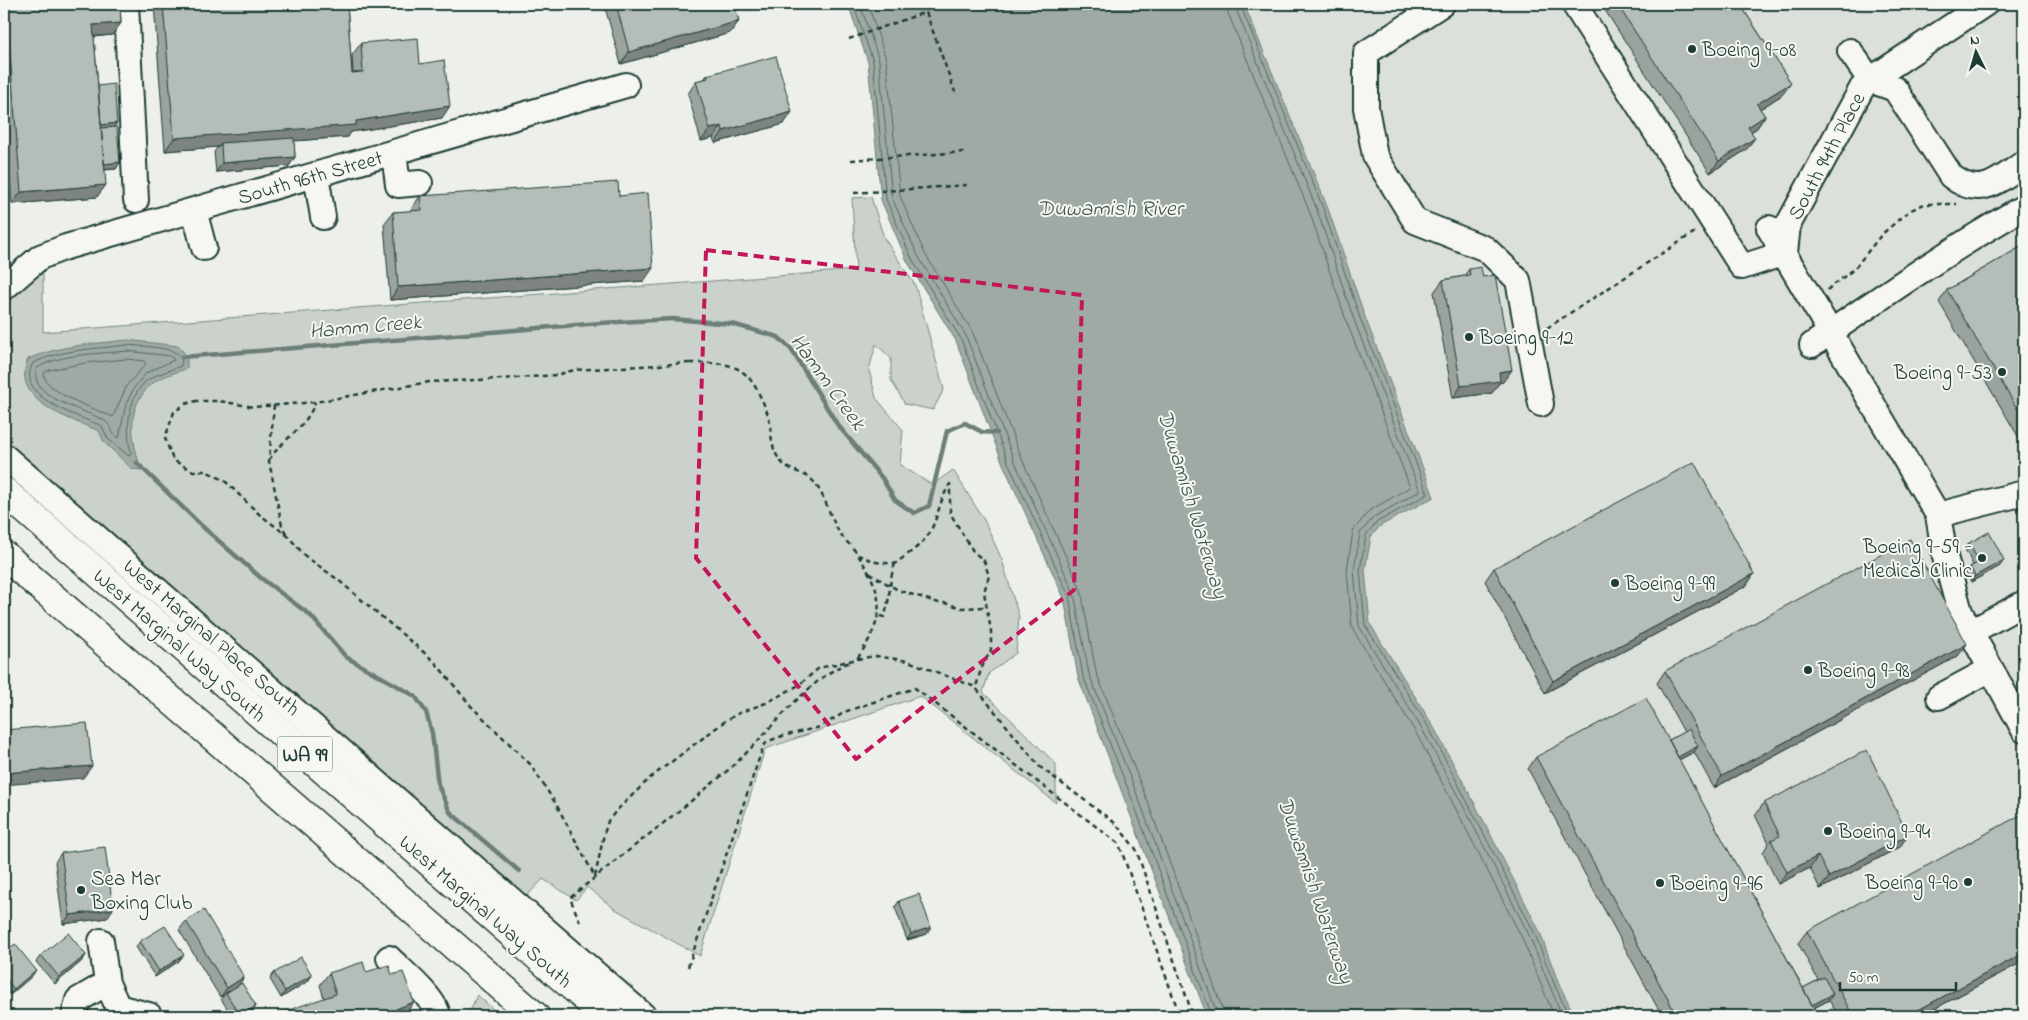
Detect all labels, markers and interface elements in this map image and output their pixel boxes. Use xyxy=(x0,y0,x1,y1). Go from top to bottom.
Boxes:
north arrow xyxy=(1950,28,2000,78)
text: N xyxy=(1969,30,1981,51)
place label: Boeing 9-08 xyxy=(1701,36,1797,68)
marker: Boeing 9-08 xyxy=(1686,43,1698,55)
street label: South 94th Place xyxy=(1782,87,1874,226)
street label: South 96th Street xyxy=(235,144,386,214)
water label: Duwamish River xyxy=(1037,194,1186,226)
water label: Hamm Creek xyxy=(308,307,424,349)
place label: Boeing 9-12 xyxy=(1478,324,1574,356)
water label: Hamm Creek xyxy=(781,328,873,439)
marker: Boeing 9-12 xyxy=(1463,331,1475,343)
place label: Boeing 9-53 xyxy=(1893,359,1992,391)
marker: Boeing 9-53 xyxy=(1996,366,2008,378)
water label: Duwamish Waterway xyxy=(1147,407,1235,603)
place label: Boeing 9-59 - Medical Clinic xyxy=(1862,533,1973,587)
marker: Boeing 9-59 - Medical Clinic xyxy=(1976,552,1988,564)
street label: West Marginal Place South xyxy=(114,553,306,726)
street label: West Marginal Way South xyxy=(84,563,272,732)
place label: Boeing 9-99 xyxy=(1624,570,1716,602)
marker: Boeing 9-99 xyxy=(1609,577,1621,589)
place label: Boeing 9-98 xyxy=(1817,657,1910,689)
marker: Boeing 9-98 xyxy=(1802,664,1814,676)
road number: WA 99 xyxy=(278,736,332,772)
water label: Duwamish Waterway xyxy=(1267,794,1361,989)
place label: Boeing 9-94 xyxy=(1837,818,1931,850)
marker: Boeing 9-94 xyxy=(1822,825,1834,837)
street label: West Marginal Way South xyxy=(390,829,578,998)
place label: Sea Mar Boxing Club xyxy=(90,865,192,921)
place label: Boeing 9-90 xyxy=(1864,869,1958,901)
place label: Boeing 9-96 xyxy=(1669,870,1763,902)
marker: Boeing 9-90 xyxy=(1962,876,1974,888)
marker: Boeing 9-96 xyxy=(1654,877,1666,889)
marker: Sea Mar Boxing Club xyxy=(75,884,87,896)
scale bar xyxy=(1840,960,1957,992)
text: 50 m xyxy=(1848,967,1879,989)

